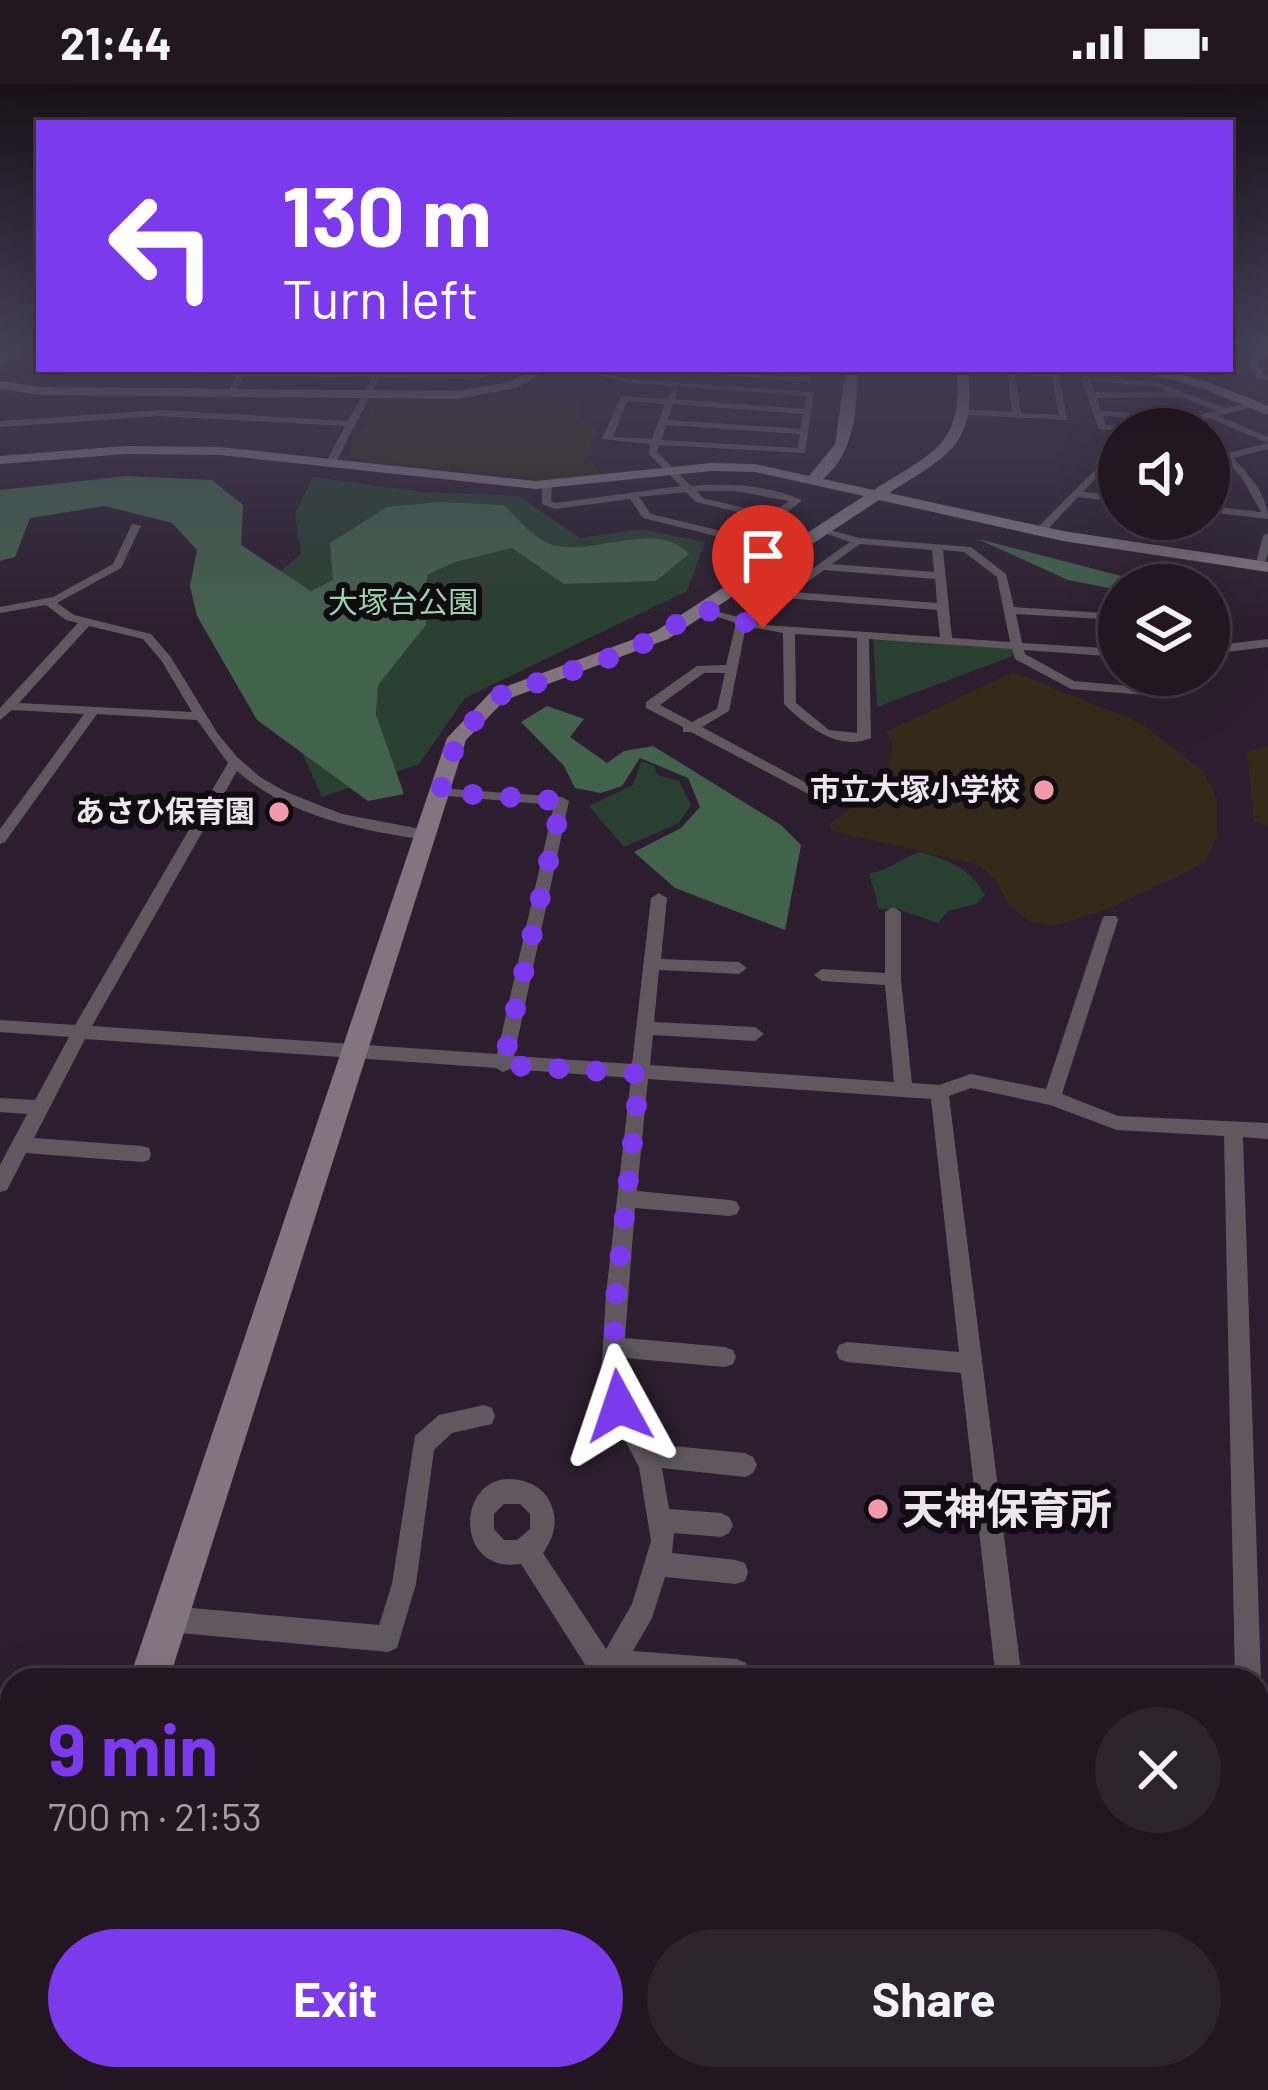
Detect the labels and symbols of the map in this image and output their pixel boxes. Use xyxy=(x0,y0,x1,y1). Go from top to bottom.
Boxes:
pin xyxy=(712,505,814,628)
park label: 大塚台公園 xyxy=(328,583,478,619)
place label: 市立大塚小学校 xyxy=(810,770,1020,806)
marker: 市立大塚小学校 xyxy=(1031,777,1057,803)
place label: あさひ保育園 xyxy=(75,792,255,828)
marker: あさひ保育園 xyxy=(266,799,292,825)
position arrow xyxy=(556,1343,682,1469)
place label: 天神保育所 xyxy=(902,1482,1112,1532)
marker: 天神保育所 xyxy=(865,1496,891,1522)

